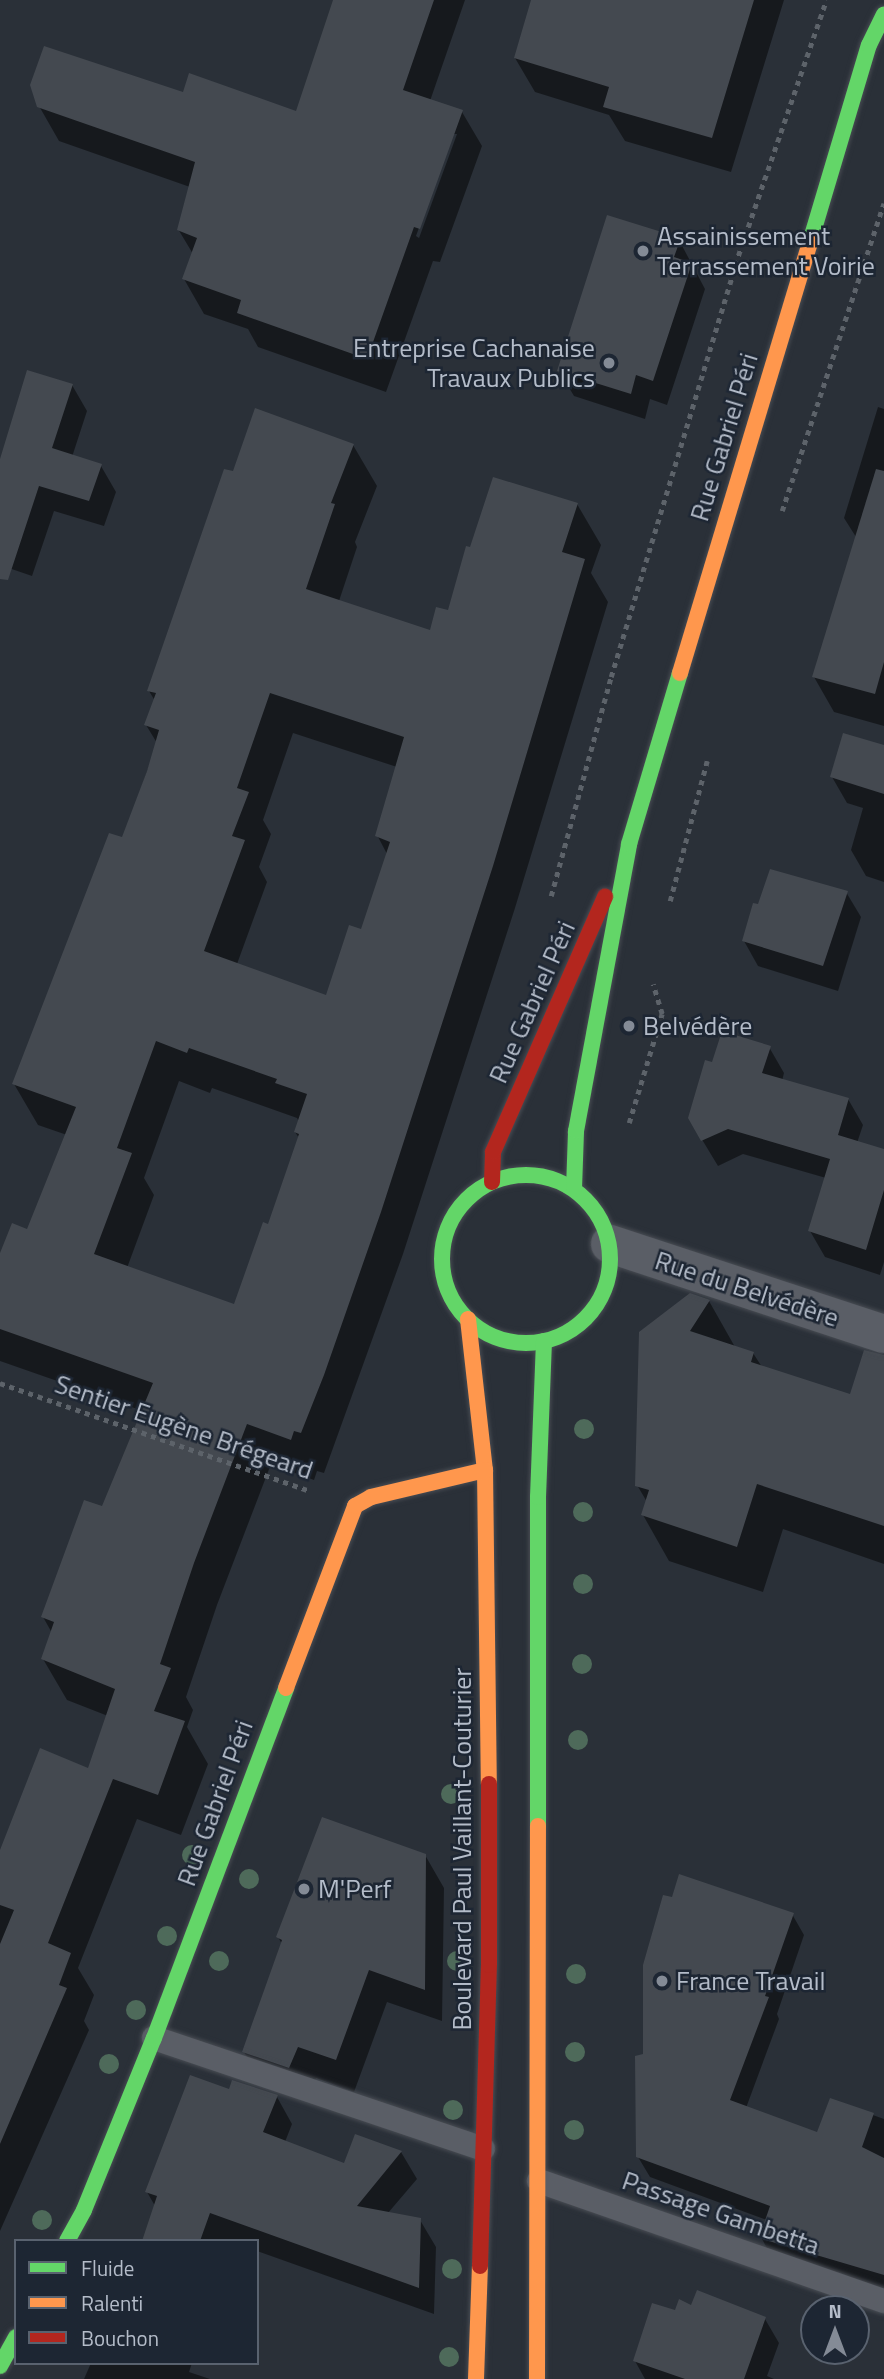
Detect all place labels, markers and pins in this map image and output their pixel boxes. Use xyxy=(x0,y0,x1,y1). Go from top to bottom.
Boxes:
place label: Assainissement Terrassement Voirie xyxy=(657,220,875,282)
marker: Assainissement Terrassement Voirie xyxy=(635,243,651,259)
place label: Entreprise Cachanaise Travaux Publics xyxy=(353,332,595,394)
marker: Entreprise Cachanaise Travaux Publics xyxy=(601,355,617,371)
place label: Belvédère xyxy=(643,1010,752,1042)
marker: Belvédère xyxy=(621,1018,637,1034)
place label: M'Perf xyxy=(318,1873,391,1905)
marker: M'Perf xyxy=(296,1881,312,1897)
place label: France Travail xyxy=(676,1965,825,1997)
marker: France Travail xyxy=(654,1973,670,1989)

